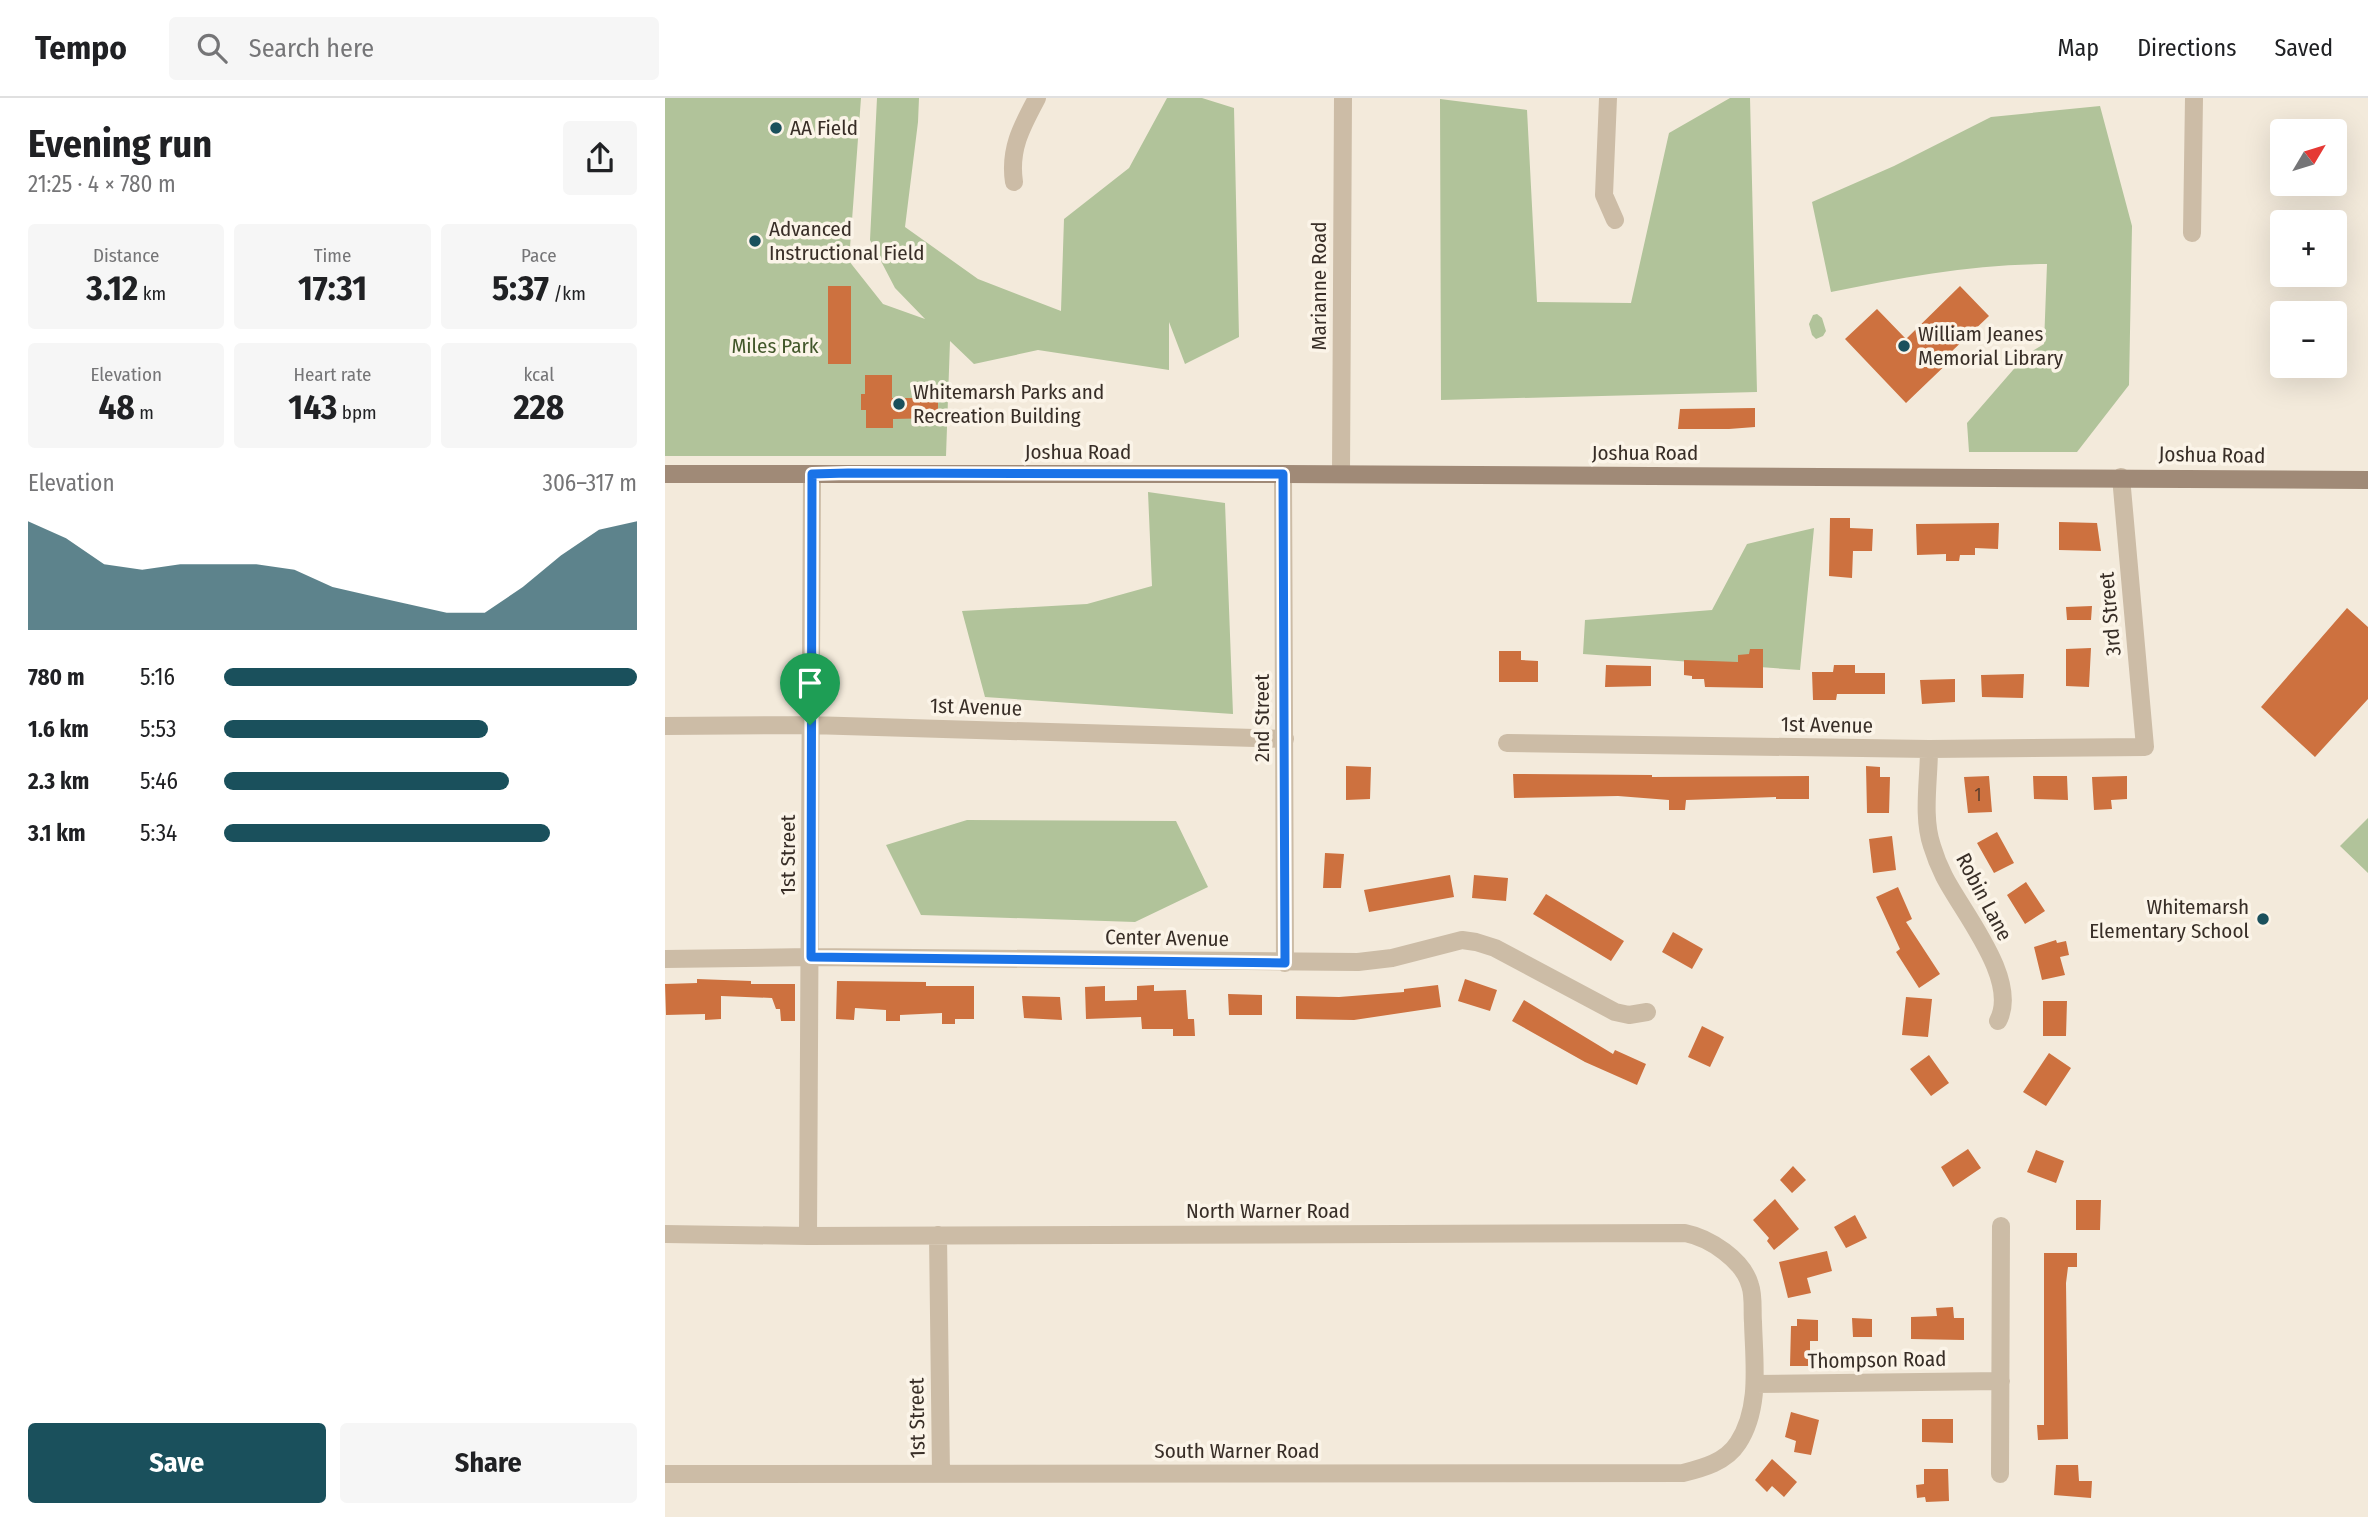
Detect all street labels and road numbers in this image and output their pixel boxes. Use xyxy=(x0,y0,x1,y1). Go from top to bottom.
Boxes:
street label: Marianne Road xyxy=(1306,221,1332,351)
street label: Joshua Road xyxy=(1025,439,1131,465)
street label: Joshua Road xyxy=(1592,440,1698,466)
street label: Joshua Road xyxy=(2158,441,2266,469)
street label: 3rd Street xyxy=(2093,571,2127,657)
street label: 2nd Street xyxy=(1249,674,1275,762)
street label: 1st Avenue xyxy=(930,692,1022,722)
street label: 1st Avenue xyxy=(1781,711,1873,739)
street label: 1st Street xyxy=(775,815,801,895)
street label: Robin Lane xyxy=(1950,849,2018,945)
street label: Center Avenue xyxy=(1105,924,1229,952)
street label: North Warner Road xyxy=(1186,1198,1350,1224)
street label: Thompson Road xyxy=(1807,1346,1947,1374)
street label: 1st Street xyxy=(903,1377,931,1459)
street label: South Warner Road xyxy=(1154,1438,1320,1464)

